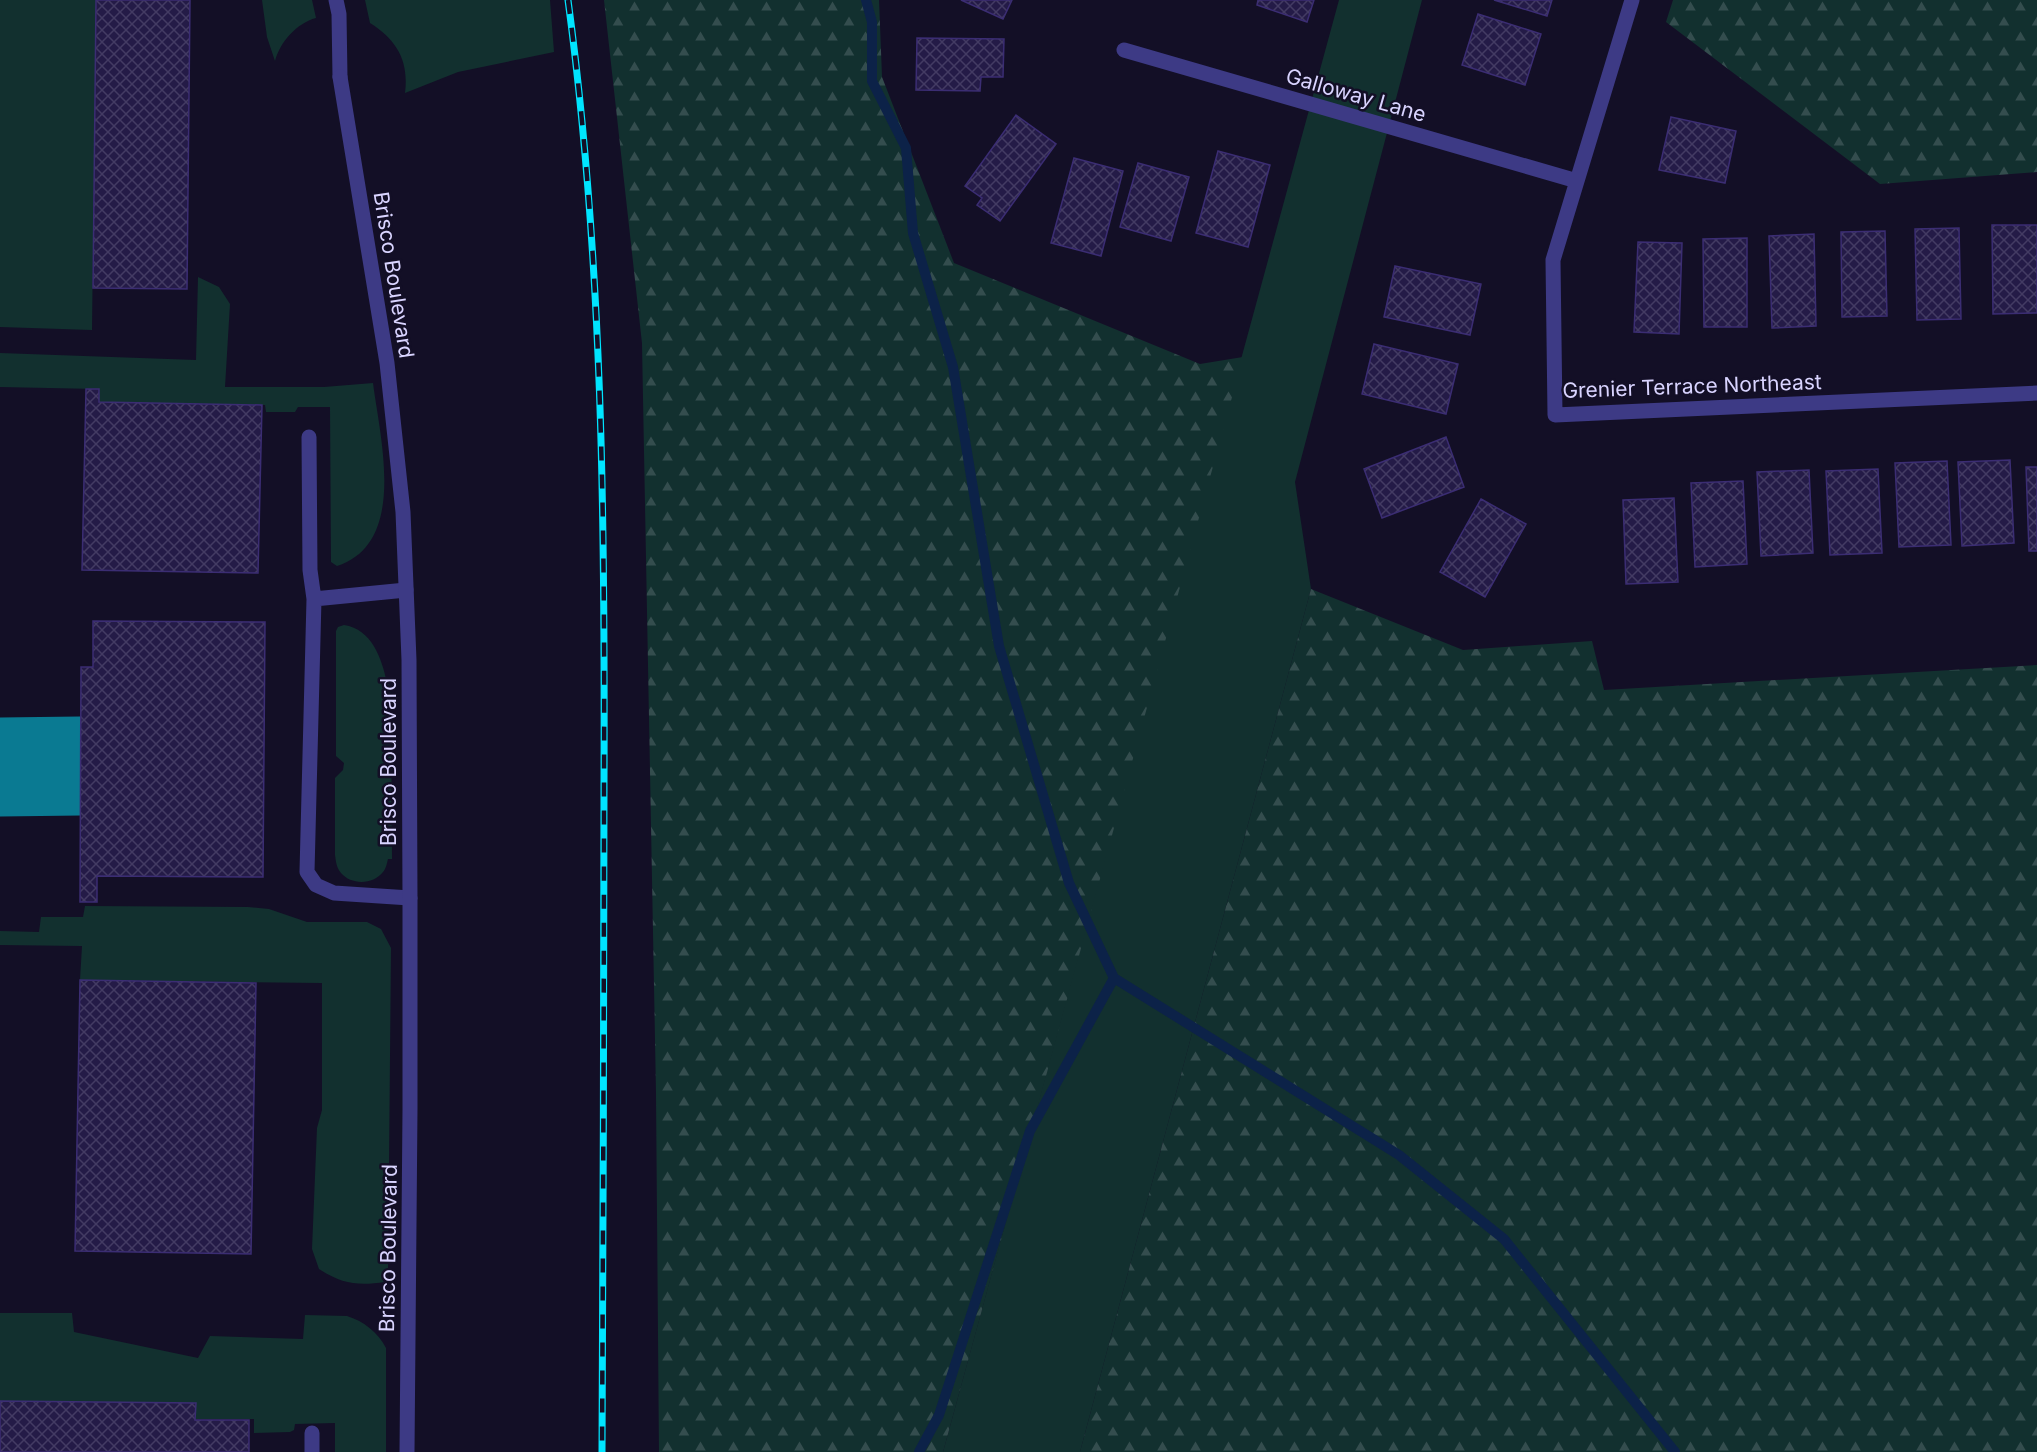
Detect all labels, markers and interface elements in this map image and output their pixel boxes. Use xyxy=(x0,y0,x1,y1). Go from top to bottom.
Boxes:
street label: Galloway Lane xyxy=(1283,63,1429,127)
street label: Brisco Boulevard xyxy=(368,190,420,360)
street label: Grenier Terrace Northeast xyxy=(1562,369,1822,403)
street label: Brisco Boulevard xyxy=(376,678,401,846)
street label: Brisco Boulevard xyxy=(374,1164,402,1332)

